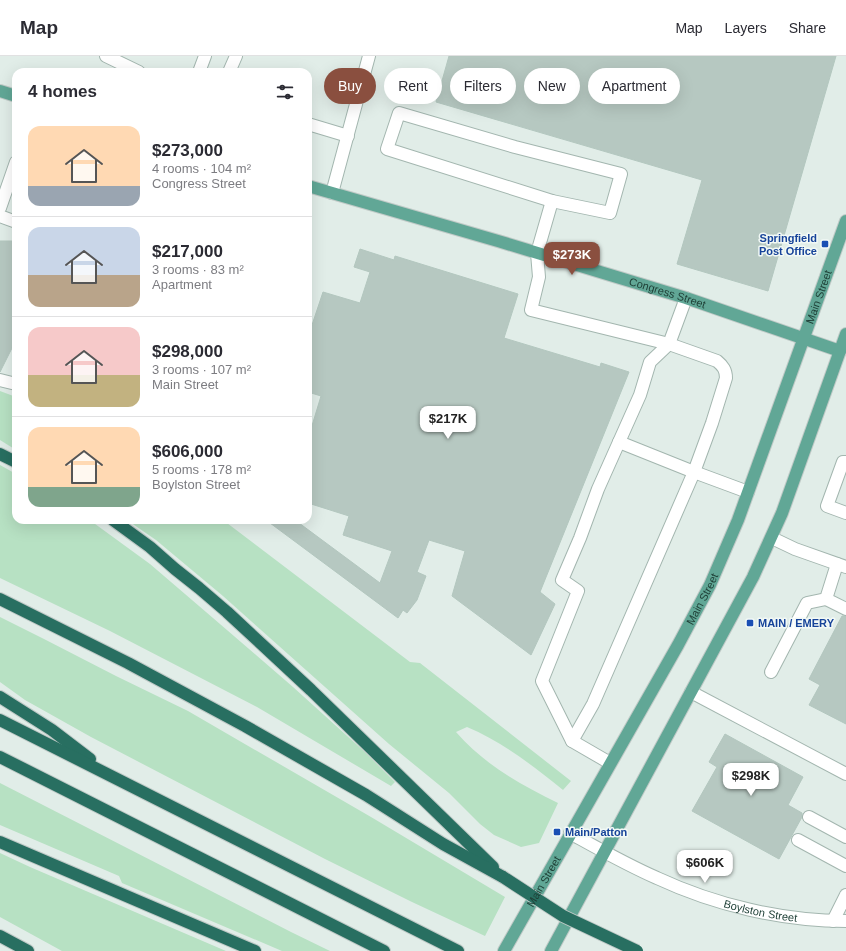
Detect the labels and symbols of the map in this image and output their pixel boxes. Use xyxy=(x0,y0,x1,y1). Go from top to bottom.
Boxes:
place label: Springfield Post Office xyxy=(759,232,817,257)
marker: Springfield Post Office xyxy=(820,239,830,249)
pin: $273K xyxy=(544,242,600,276)
street label: Main Street xyxy=(803,268,834,325)
street label: Congress Street xyxy=(628,275,707,310)
pin: $217K xyxy=(420,406,476,440)
street label: Main Street xyxy=(684,571,720,627)
place label: MAIN / EMERY xyxy=(758,617,835,629)
marker: MAIN / EMERY xyxy=(745,618,755,628)
pin: $298K xyxy=(723,763,779,797)
place label: Main/Patton xyxy=(565,826,628,838)
marker: Main/Patton xyxy=(552,827,562,837)
pin: $606K xyxy=(677,850,733,884)
street label: Main Street xyxy=(524,854,563,909)
street label: Boylston Street xyxy=(722,897,798,924)

